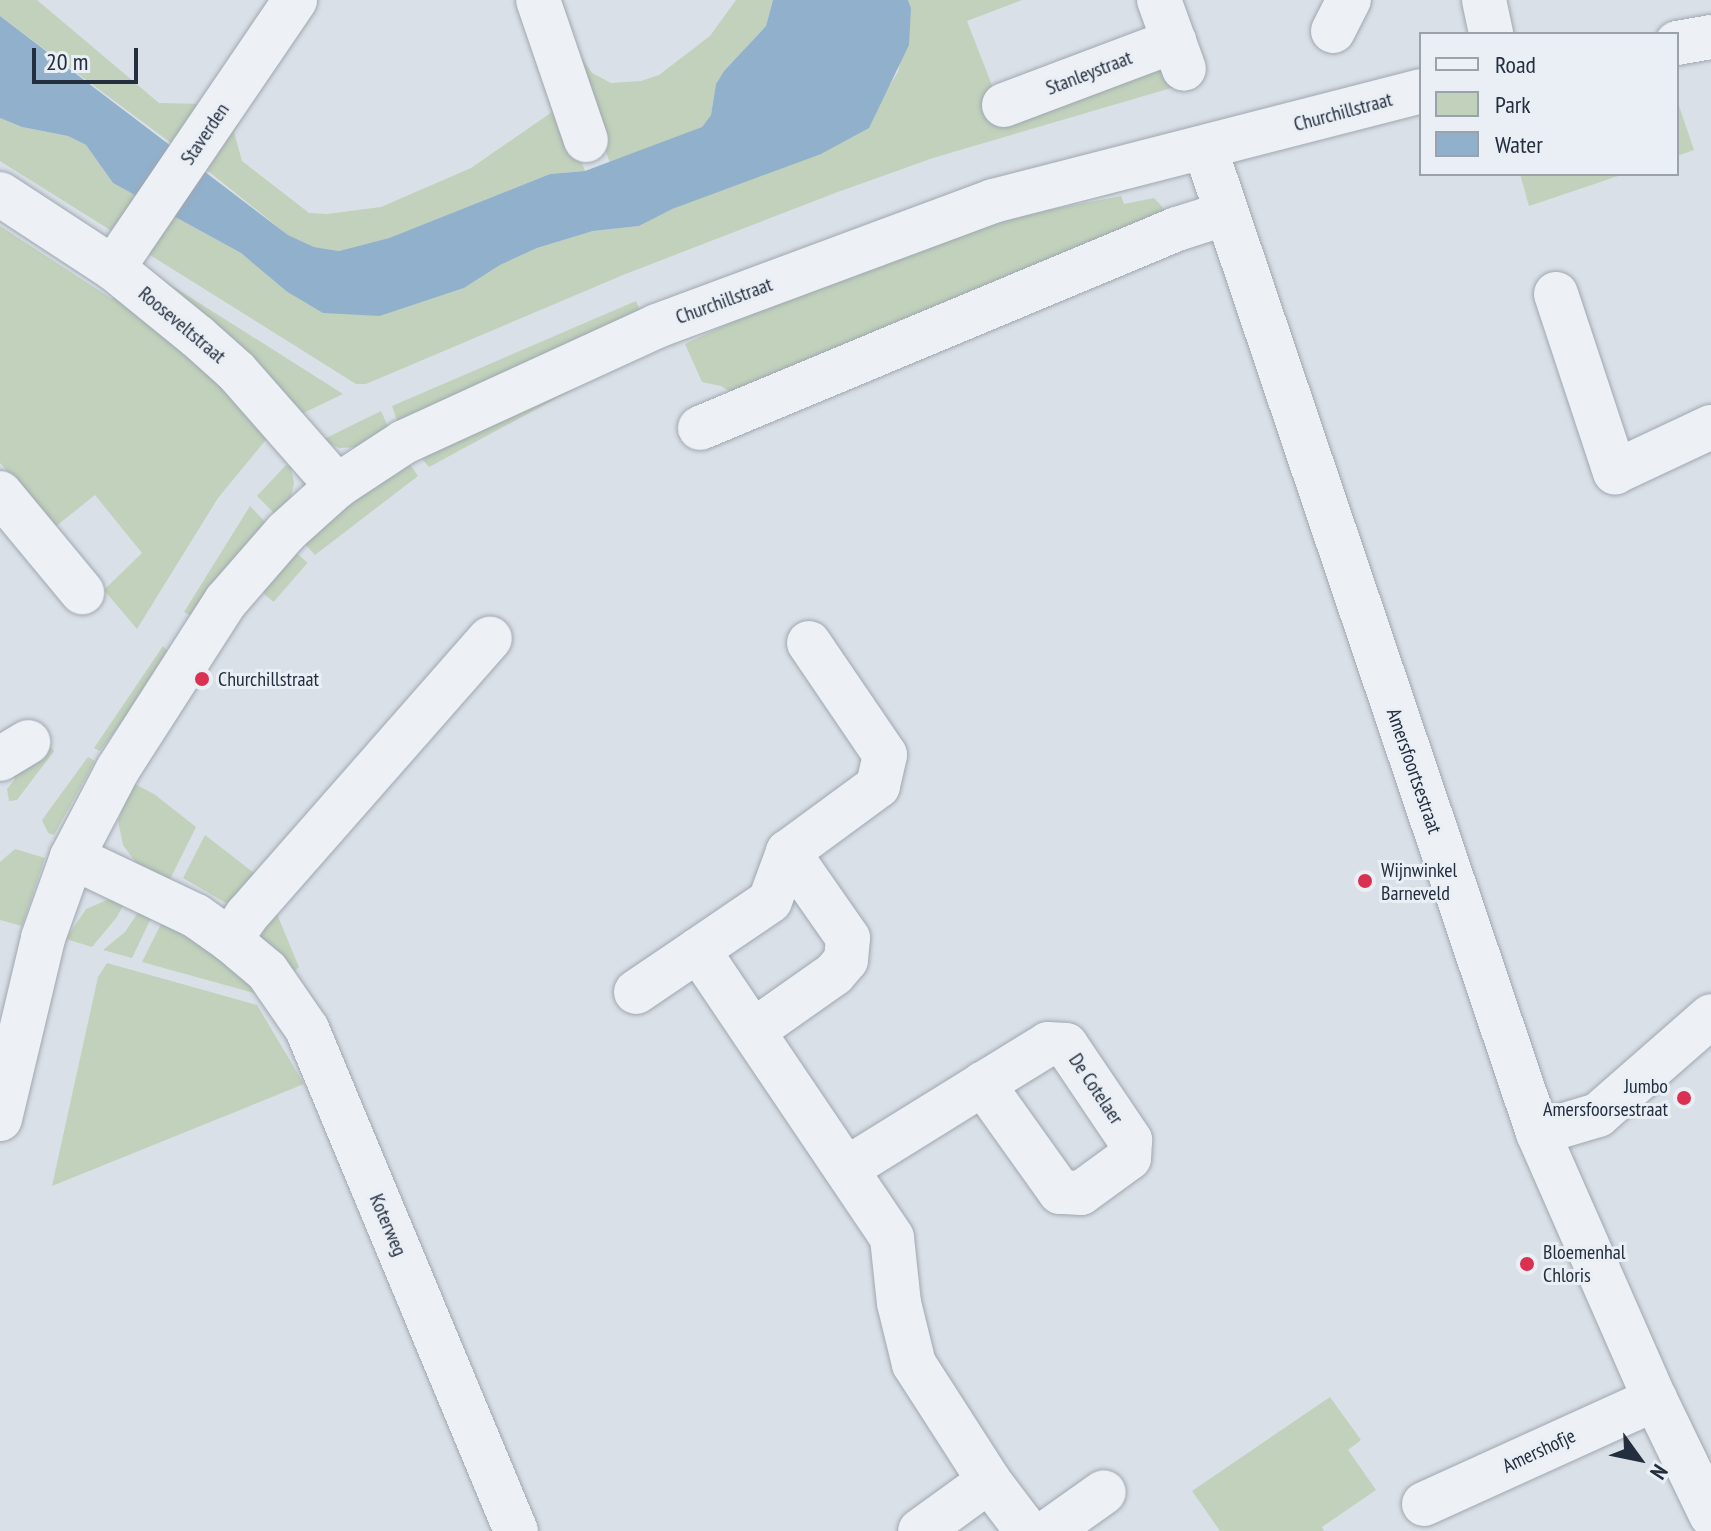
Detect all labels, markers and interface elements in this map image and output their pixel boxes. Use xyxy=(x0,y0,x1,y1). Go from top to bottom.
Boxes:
scale bar xyxy=(36,32,142,82)
legend xyxy=(1419,32,1679,176)
text: 20 m xyxy=(46,46,88,77)
street label: Stanleystraat xyxy=(1043,46,1135,100)
text: Road xyxy=(1495,49,1536,80)
street label: Churchillstraat xyxy=(1291,87,1395,137)
text: Park xyxy=(1495,89,1531,120)
street label: Staverden xyxy=(176,99,234,169)
text: Water xyxy=(1495,129,1543,160)
street label: Churchillstraat xyxy=(672,272,776,330)
street label: Rooseveltstraat xyxy=(134,282,230,368)
place label: Churchillstraat xyxy=(218,667,319,691)
marker: Churchillstraat xyxy=(193,670,211,688)
street label: Amersfoortsestraat xyxy=(1381,705,1447,837)
place label: Wijnwinkel Barneveld xyxy=(1381,858,1457,905)
marker: Wijnwinkel Barneveld xyxy=(1356,872,1374,890)
street label: De Cotelaer xyxy=(1064,1049,1128,1129)
place label: Jumbo Amersfoorsestraat xyxy=(1543,1074,1668,1121)
marker: Jumbo Amersfoorsestraat xyxy=(1675,1089,1693,1107)
street label: Koterweg xyxy=(364,1190,412,1260)
place label: Bloemenhal Chloris xyxy=(1543,1240,1625,1287)
marker: Bloemenhal Chloris xyxy=(1518,1255,1536,1273)
north arrow xyxy=(1599,1419,1679,1499)
street label: Amershofje xyxy=(1499,1424,1579,1478)
text: N xyxy=(1644,1459,1674,1485)

